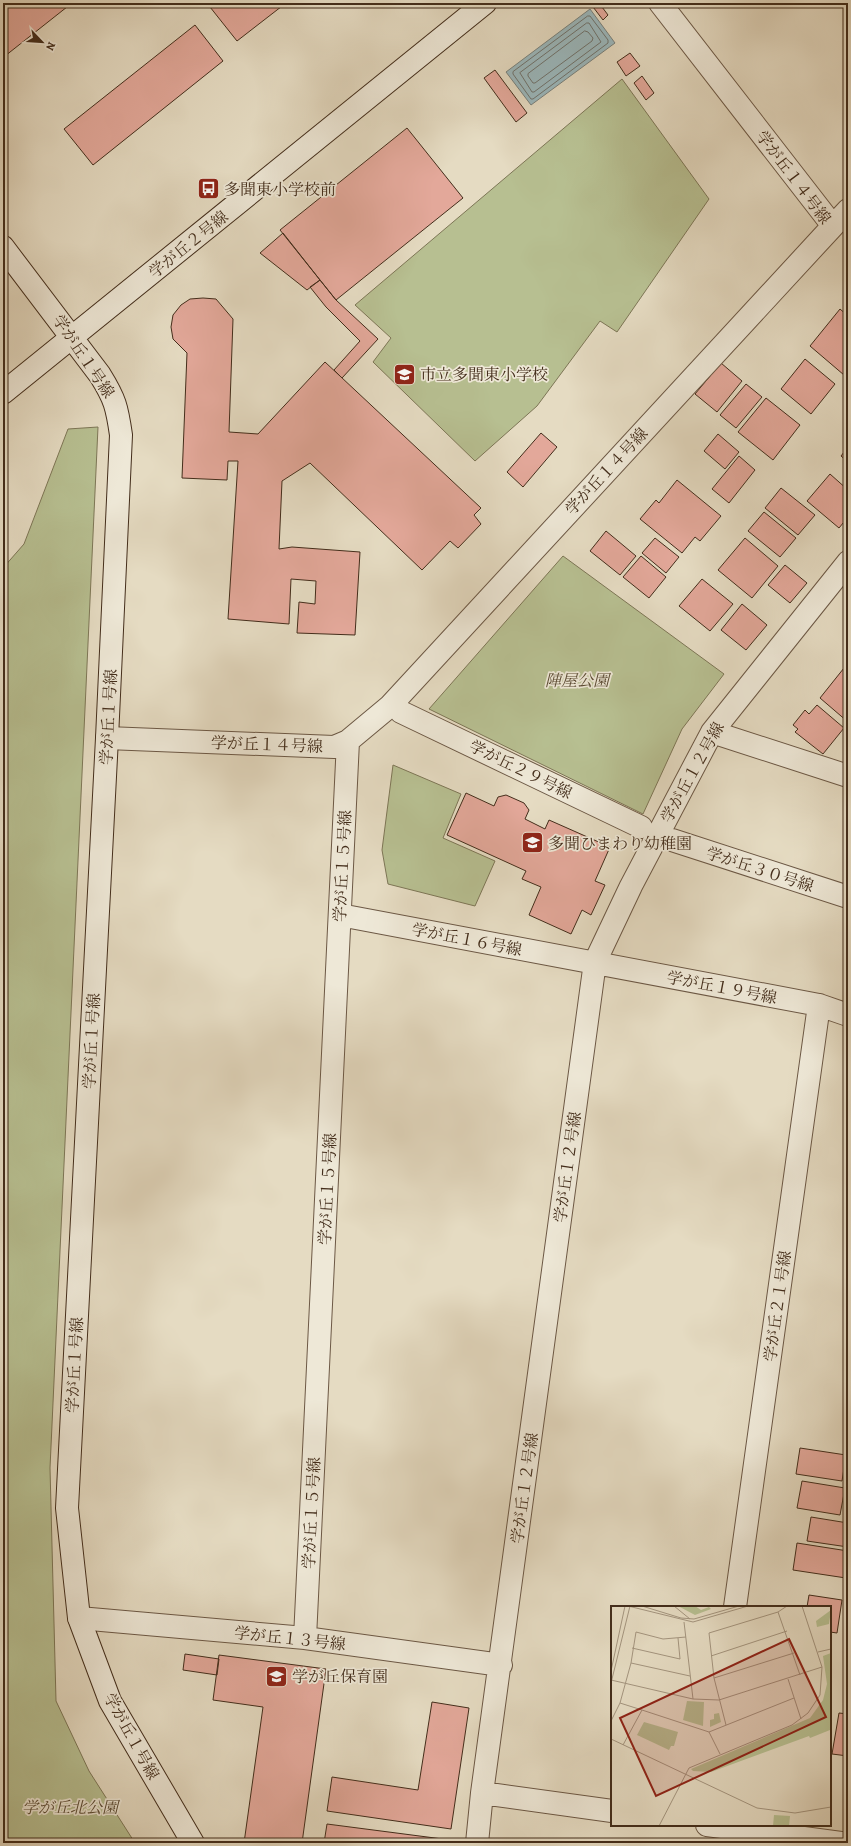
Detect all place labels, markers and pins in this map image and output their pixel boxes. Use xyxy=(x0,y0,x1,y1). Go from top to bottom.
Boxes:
bus stop icon: 多聞東小学校前 xyxy=(196,176,222,202)
place label: 多聞東小学校前 xyxy=(224,179,336,201)
school or university icon: 市立多聞東小学校 xyxy=(392,361,418,387)
place label: 市立多聞東小学校 xyxy=(420,364,548,386)
school or university icon: 多聞ひまわり幼稚園 xyxy=(519,830,545,856)
place label: 多聞ひまわり幼稚園 xyxy=(548,833,692,855)
school or university icon: 学が丘保育園 xyxy=(264,1663,290,1689)
place label: 学が丘保育園 xyxy=(292,1666,388,1688)

